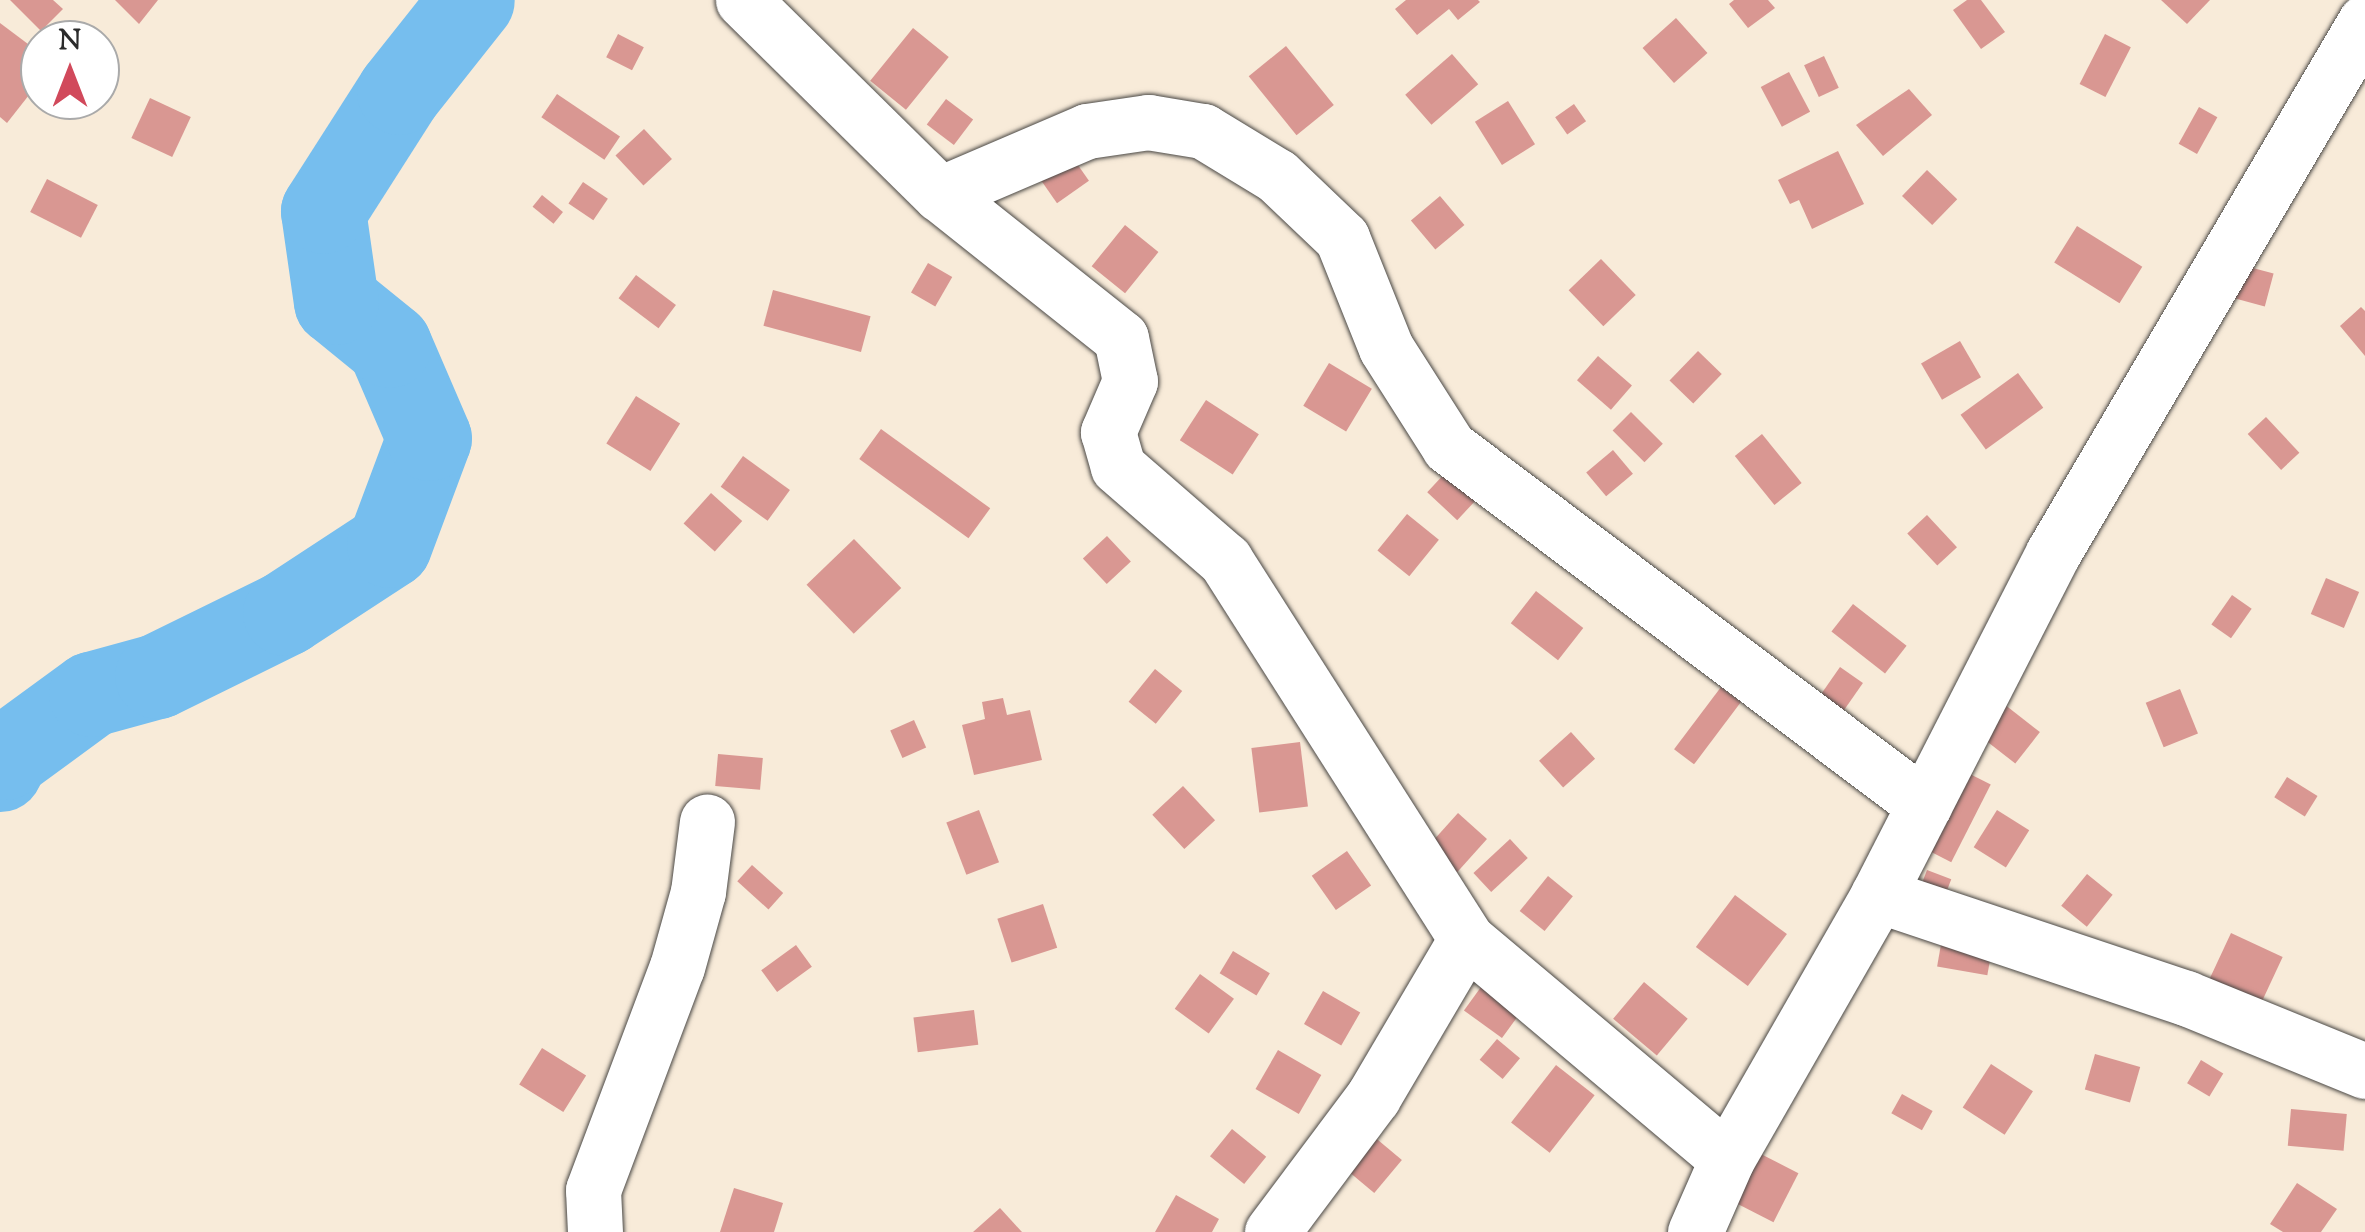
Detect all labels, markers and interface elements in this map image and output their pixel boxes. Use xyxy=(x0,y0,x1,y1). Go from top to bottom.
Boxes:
north arrow xyxy=(20,20,120,120)
text: N xyxy=(59,22,81,62)

